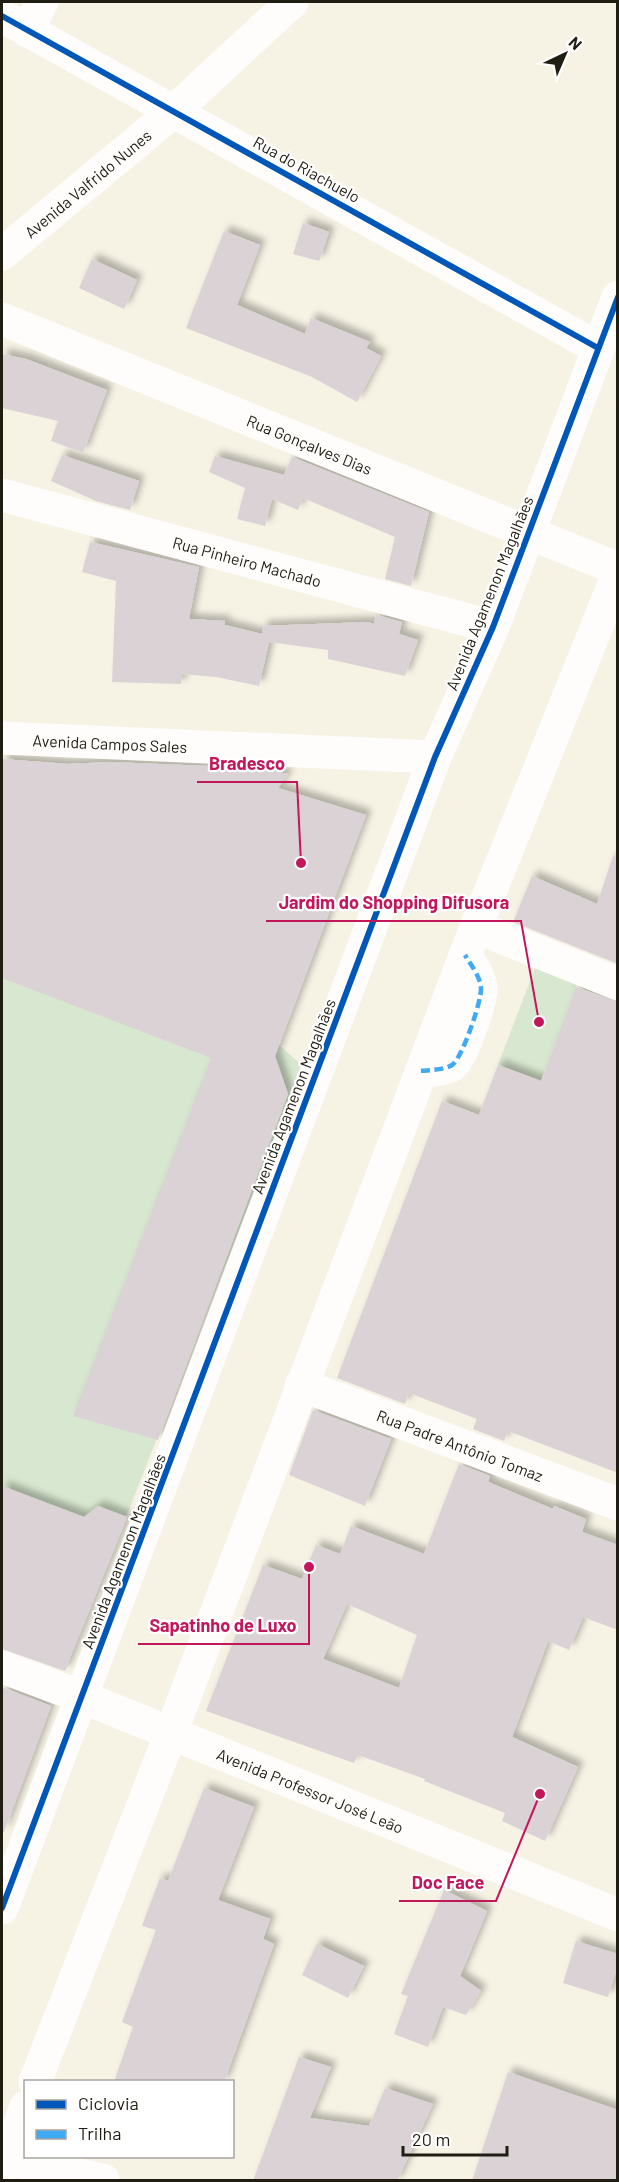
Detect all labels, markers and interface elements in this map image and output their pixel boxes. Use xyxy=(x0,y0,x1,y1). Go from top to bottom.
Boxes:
north arrow xyxy=(535,24,595,84)
text: N xyxy=(565,32,586,53)
street label: Avenida Valfrido Nunes xyxy=(20,125,154,241)
street label: Rua do Riachuelo xyxy=(250,132,364,206)
street label: Rua Gonçalves Dias xyxy=(244,410,375,478)
street label: Avenida Agamenon Magalhães xyxy=(441,493,537,693)
street label: Rua Pinheiro Machado xyxy=(171,532,324,590)
street label: Avenida Campos Sales xyxy=(32,730,188,756)
callout: Bradesco xyxy=(197,746,297,782)
text: Bradesco xyxy=(209,752,285,774)
callout: Jardim do Shopping Difusora xyxy=(266,885,521,921)
text: Jardim do Shopping Difusora xyxy=(279,891,509,913)
street label: Avenida Agamenon Magalhães xyxy=(247,996,339,1196)
street label: Rua Padre Antônio Tomaz xyxy=(374,1405,546,1485)
street label: Avenida Agamenon Magalhães xyxy=(77,1451,169,1651)
callout: Sapatinho de Luxo xyxy=(138,1608,309,1644)
text: Sapatinho de Luxo xyxy=(149,1614,297,1636)
street label: Avenida Professor José Leão xyxy=(214,1743,407,1836)
callout: Doc Face xyxy=(399,1865,496,1901)
text: Doc Face xyxy=(412,1871,484,1893)
legend xyxy=(24,2080,234,2158)
text: Ciclovia xyxy=(78,2092,139,2114)
scale bar xyxy=(403,2119,506,2157)
text: Trilha xyxy=(78,2122,122,2144)
text: 20 m xyxy=(412,2128,450,2150)

